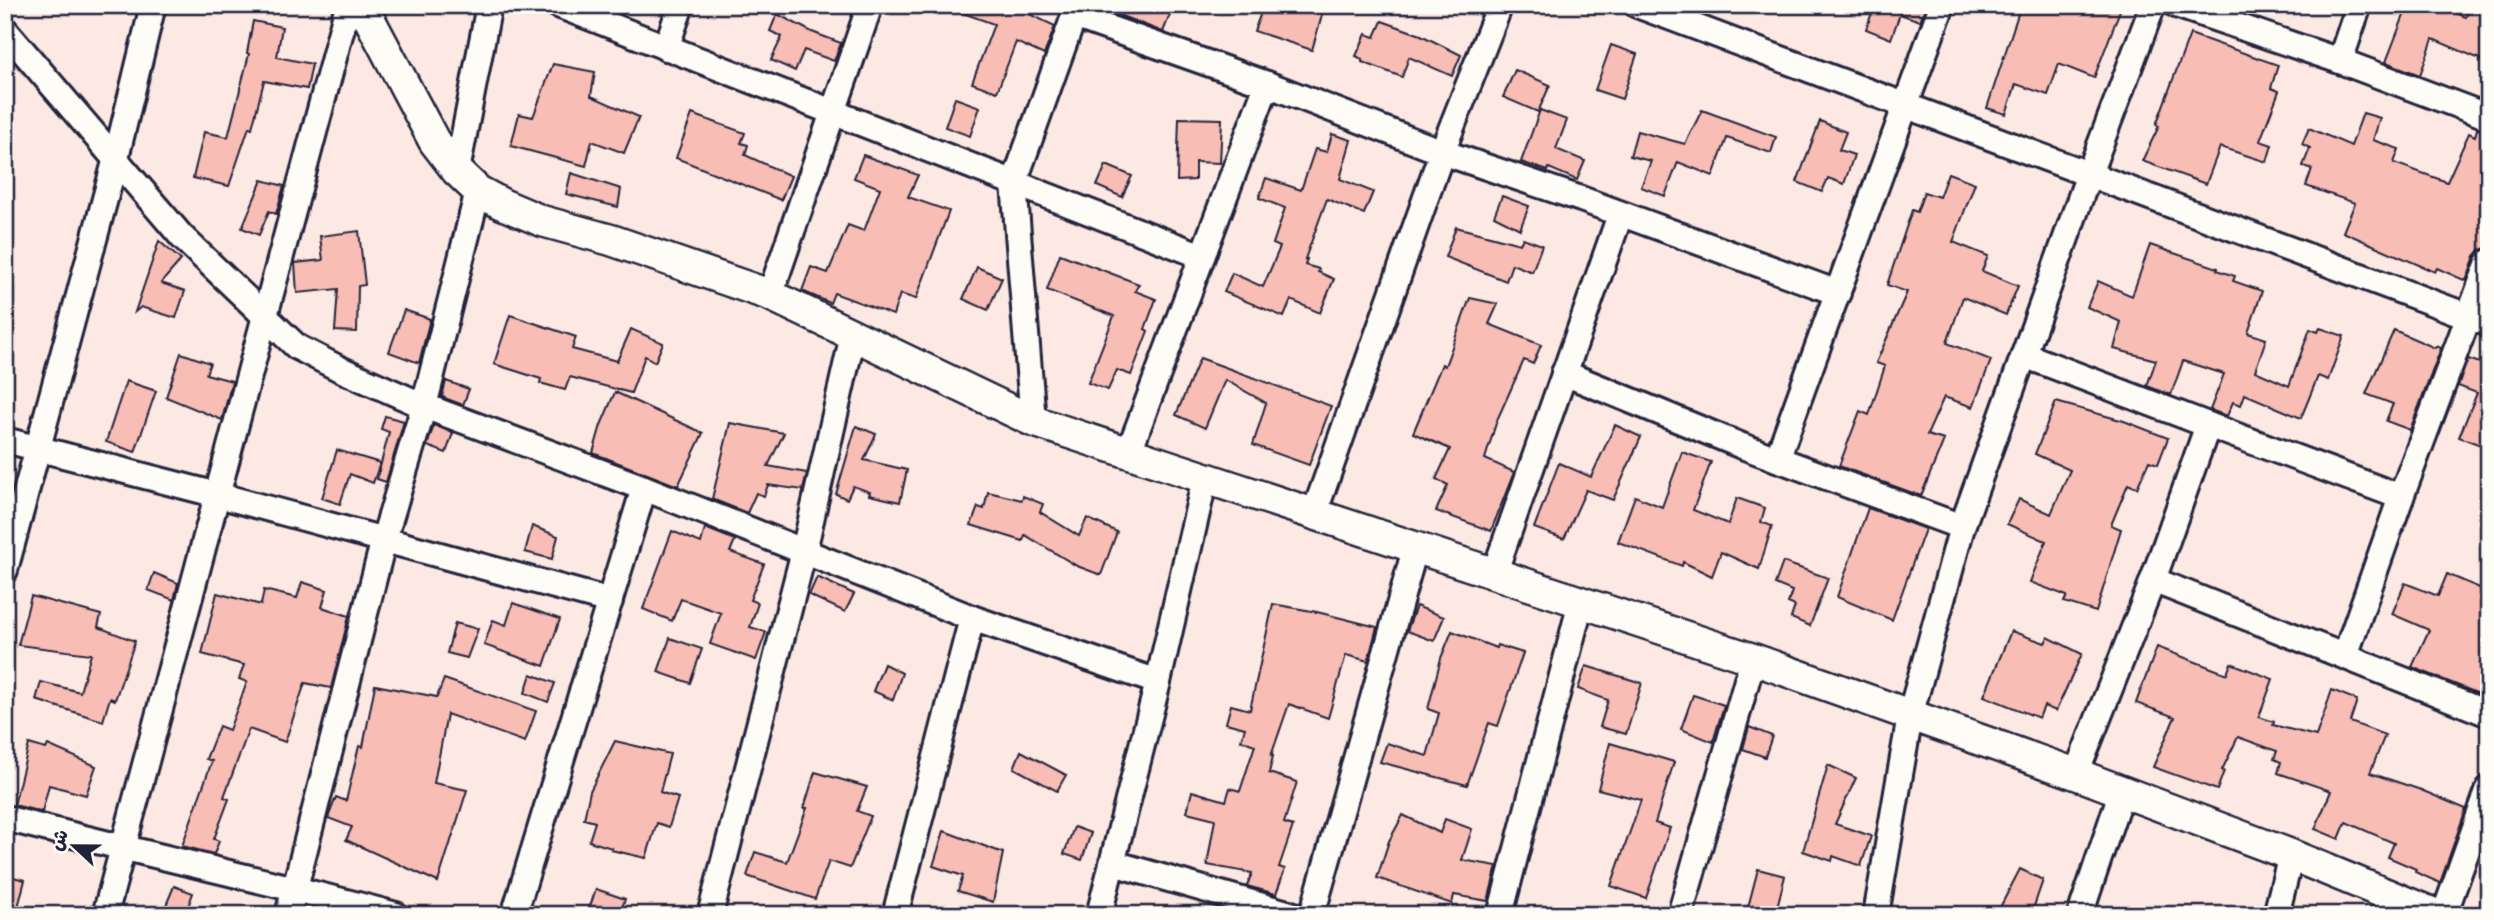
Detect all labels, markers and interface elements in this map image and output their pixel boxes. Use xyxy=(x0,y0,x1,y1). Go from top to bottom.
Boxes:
north arrow xyxy=(38,811,108,881)
text: ش xyxy=(43,825,74,854)

